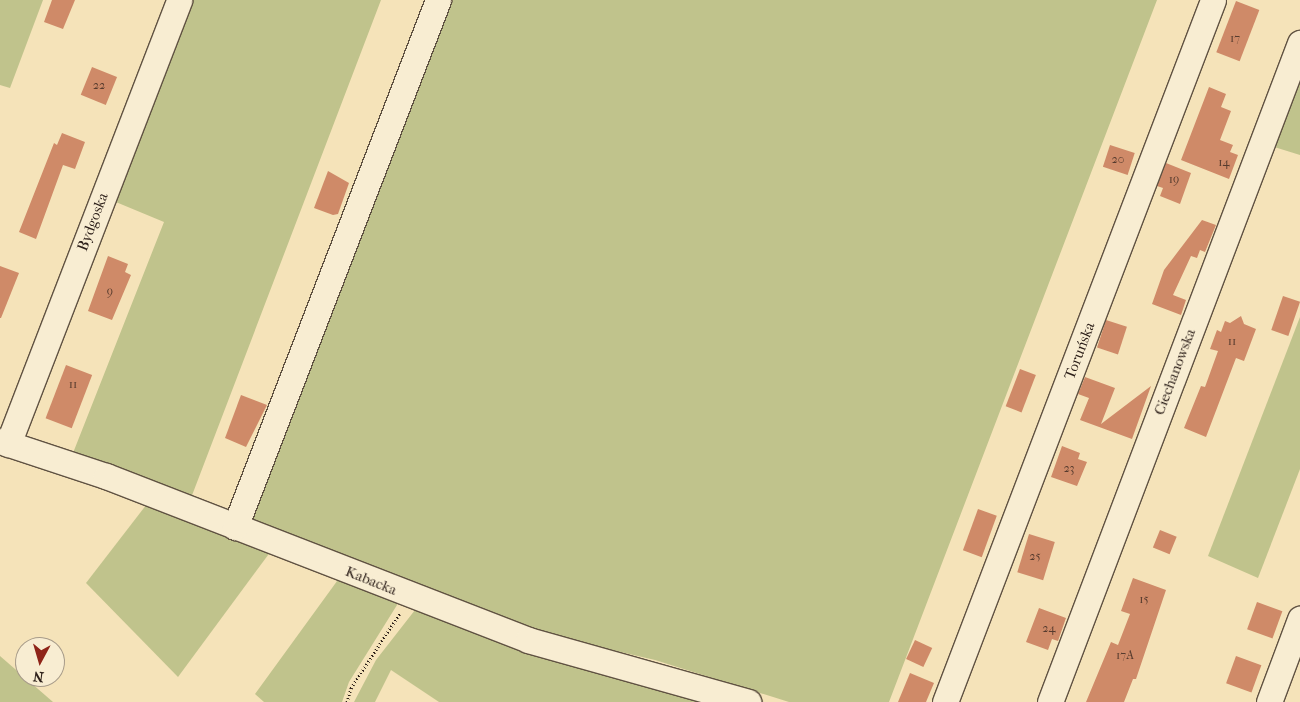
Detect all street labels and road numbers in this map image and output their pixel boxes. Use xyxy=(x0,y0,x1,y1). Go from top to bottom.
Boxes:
street label: Bydgoska xyxy=(74,190,112,254)
street label: Toruńska xyxy=(1061,320,1099,382)
street label: Ciechanowska xyxy=(1150,326,1200,418)
street label: Kabacka xyxy=(343,563,399,599)

